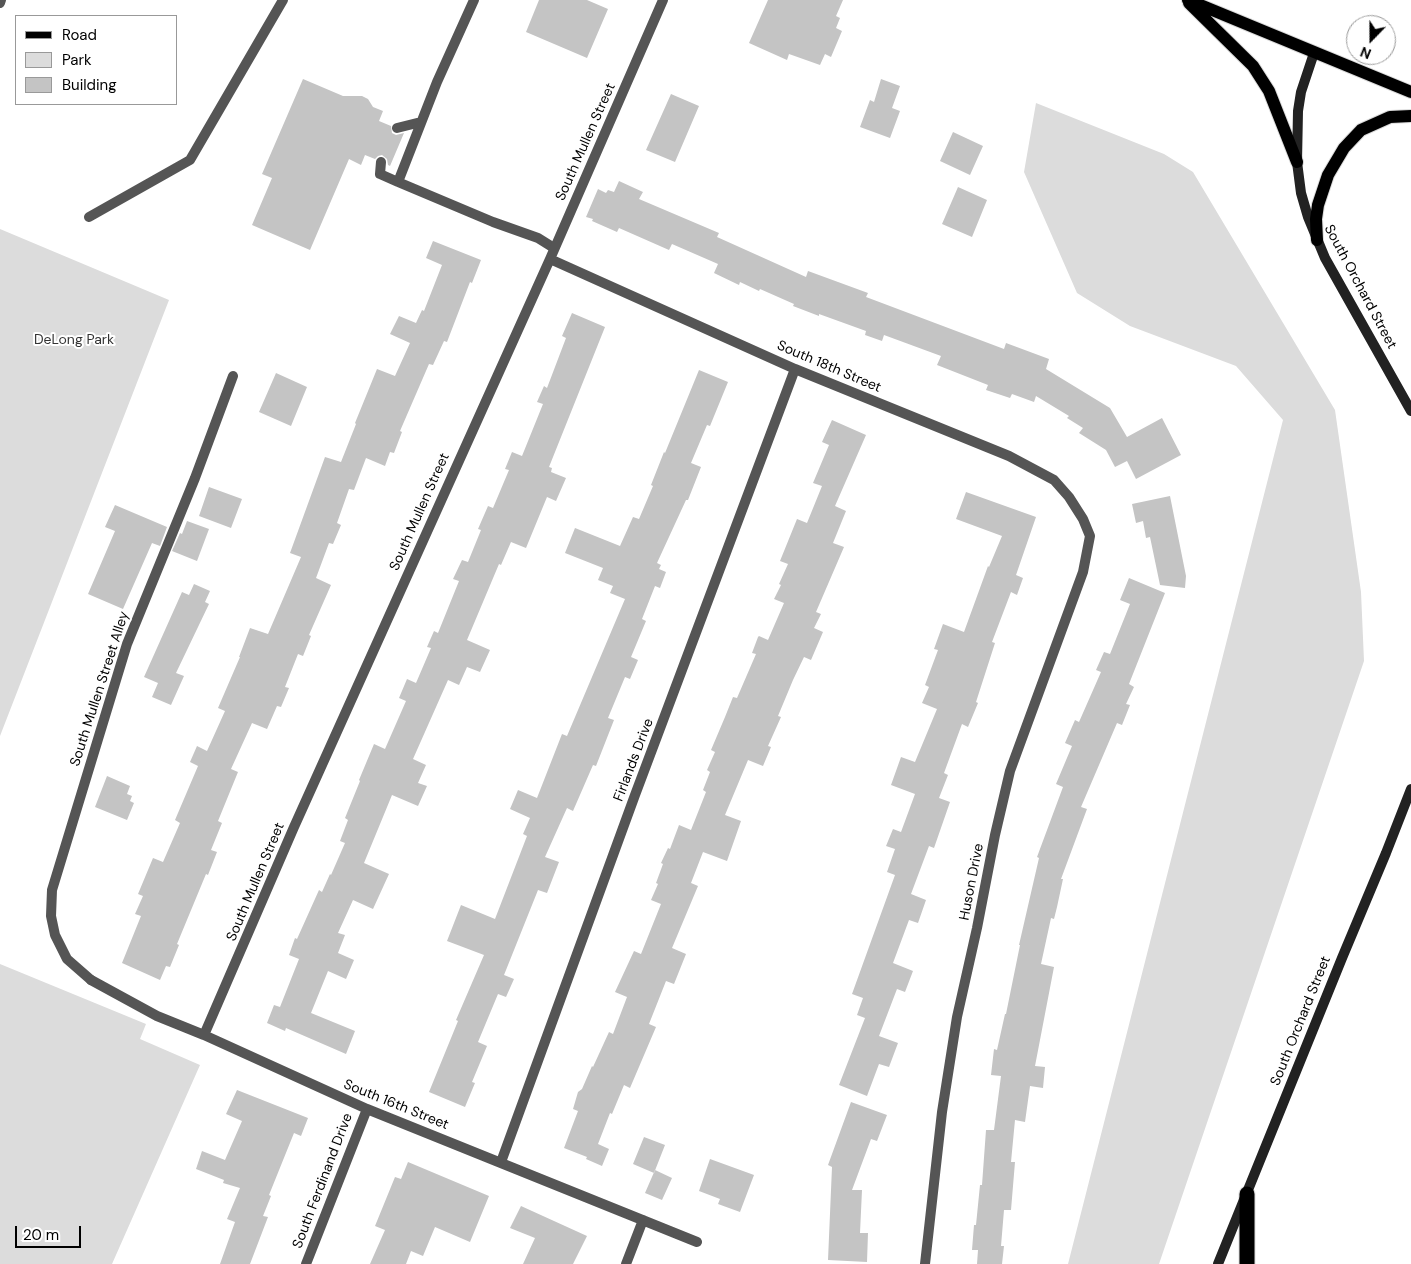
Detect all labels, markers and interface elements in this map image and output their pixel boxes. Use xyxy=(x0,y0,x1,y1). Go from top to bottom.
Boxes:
legend xyxy=(15,15,178,105)
north arrow xyxy=(1346,15,1396,65)
text: Road xyxy=(62,25,97,45)
text: N xyxy=(1358,43,1374,63)
text: Park xyxy=(62,50,92,70)
text: Building xyxy=(62,75,117,95)
street label: South Mullen Street xyxy=(552,81,620,203)
street label: South Orchard Street xyxy=(1320,222,1400,352)
park label: DeLong Park xyxy=(34,332,114,348)
street label: South 18th Street xyxy=(774,337,884,397)
street label: South Mullen Street xyxy=(386,451,454,573)
street label: South Mullen Street Alley xyxy=(67,609,133,769)
street label: Firlands Drive xyxy=(610,716,658,804)
street label: South Mullen Street xyxy=(223,820,289,944)
street label: Huson Drive xyxy=(956,842,988,922)
street label: South Orchard Street xyxy=(1267,954,1335,1088)
street label: South 16th Street xyxy=(341,1076,451,1134)
street label: South Ferdinand Drive xyxy=(289,1111,357,1251)
scale bar xyxy=(18,1216,84,1248)
text: 20 m xyxy=(23,1225,59,1245)

